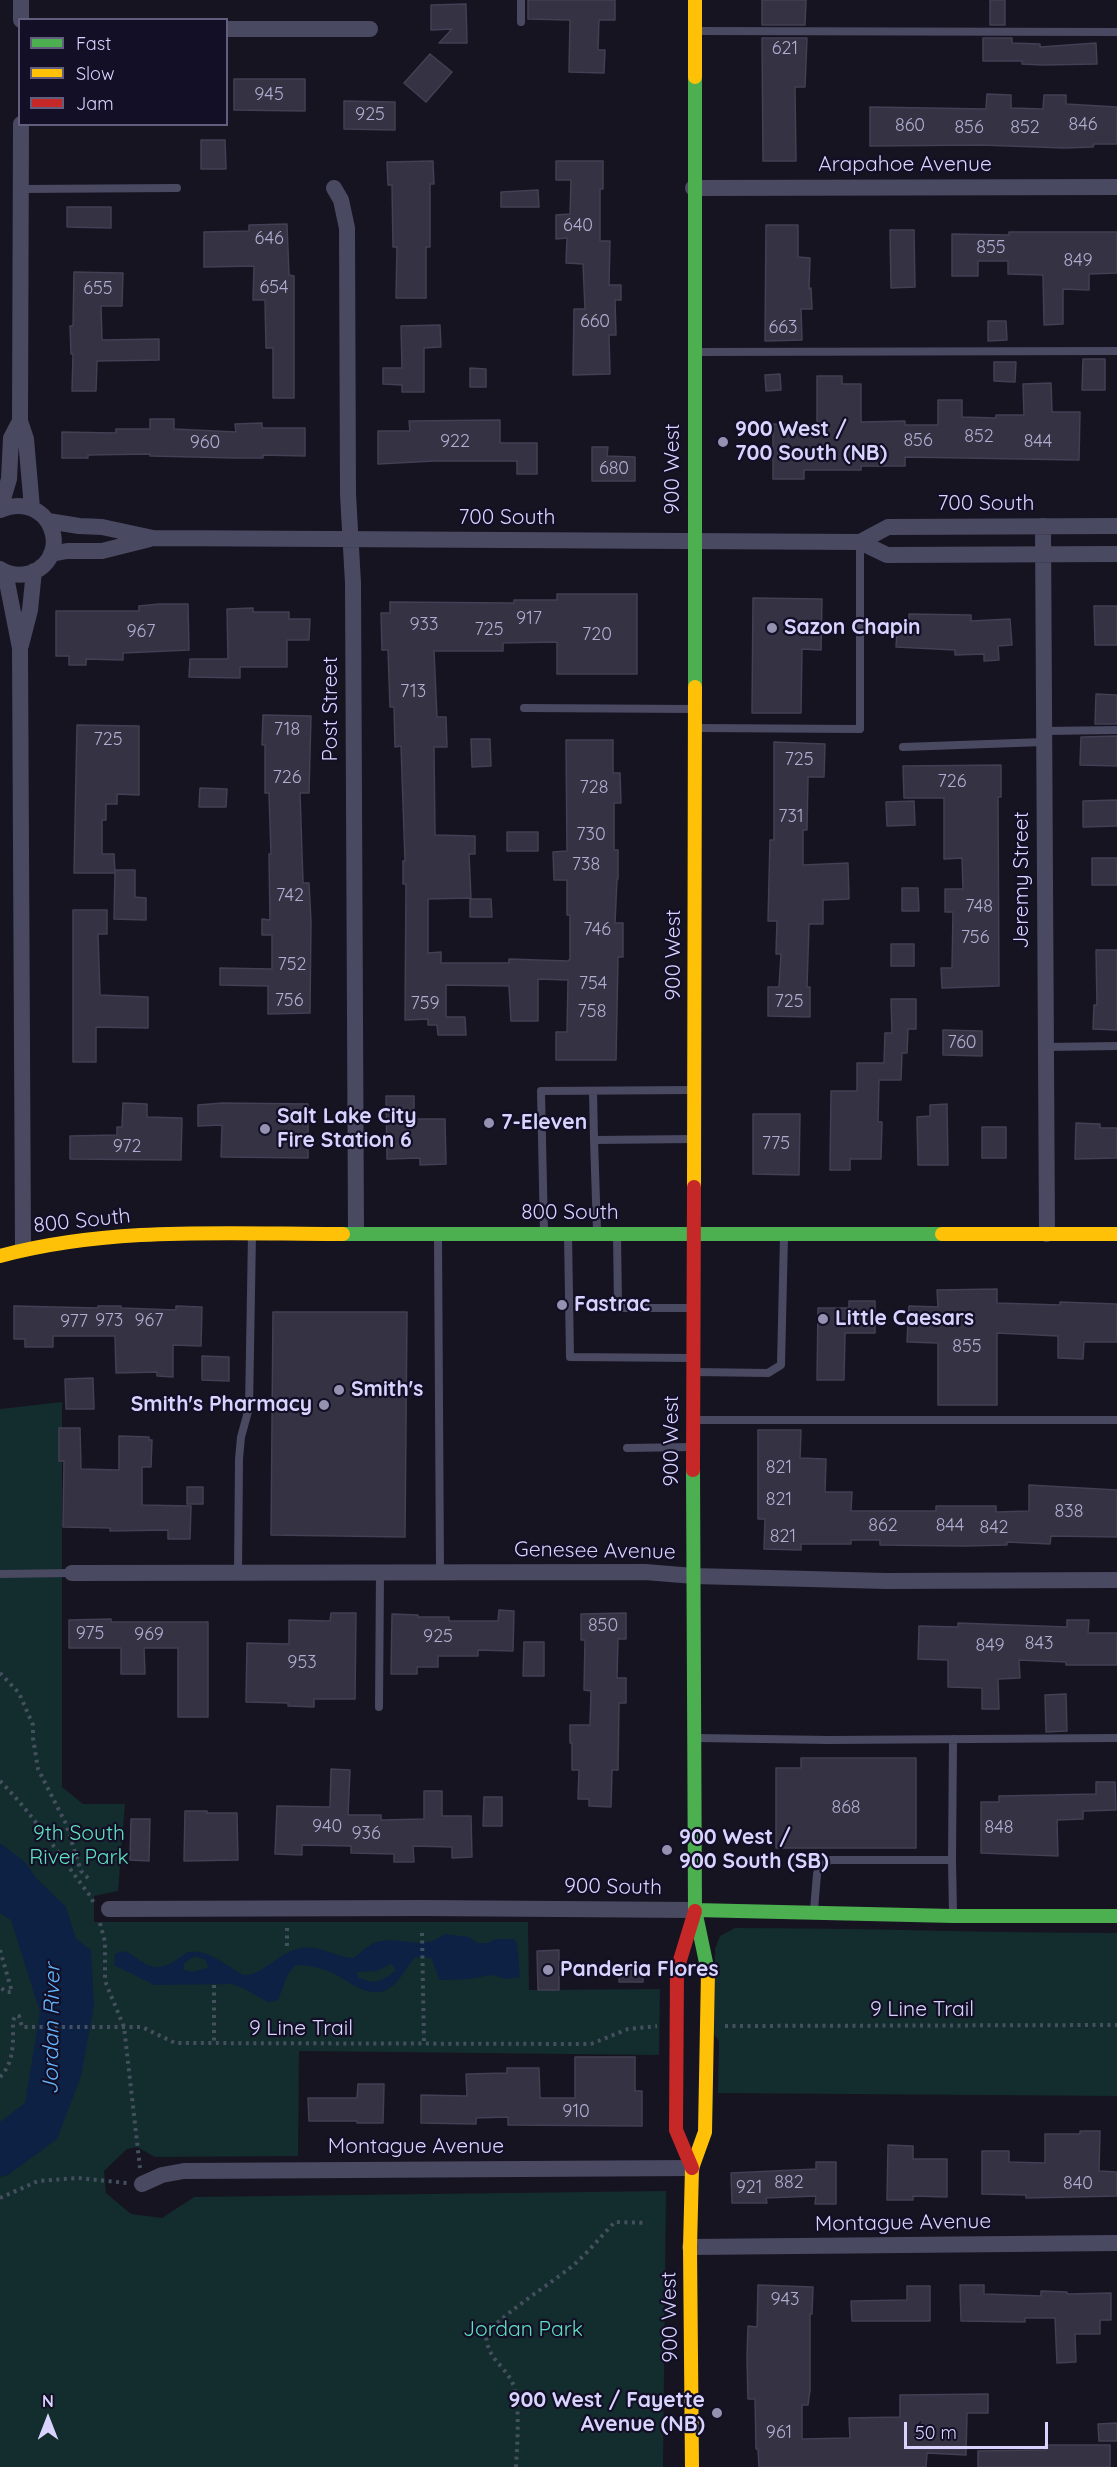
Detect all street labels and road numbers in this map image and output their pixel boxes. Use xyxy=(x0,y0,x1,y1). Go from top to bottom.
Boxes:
street label: Arapahoe Avenue xyxy=(818,152,992,178)
street label: 900 West xyxy=(660,423,686,515)
street label: 700 South xyxy=(938,491,1034,517)
street label: 700 South xyxy=(459,505,555,531)
street label: Post Street xyxy=(318,656,344,762)
street label: Jeremy Street xyxy=(1009,811,1035,949)
street label: 900 West xyxy=(661,909,687,1001)
street label: 800 South xyxy=(521,1200,619,1226)
street label: 800 South xyxy=(32,1203,132,1239)
street label: 900 West xyxy=(659,1395,685,1487)
street label: Genesee Avenue xyxy=(514,1537,676,1565)
street label: 900 South xyxy=(564,1874,662,1900)
street label: 9 Line Trail xyxy=(870,1997,974,2023)
street label: 9 Line Trail xyxy=(249,2016,353,2042)
street label: Montague Avenue xyxy=(328,2134,504,2160)
street label: Montague Avenue xyxy=(815,2209,991,2237)
street label: 900 West xyxy=(657,2271,683,2363)

